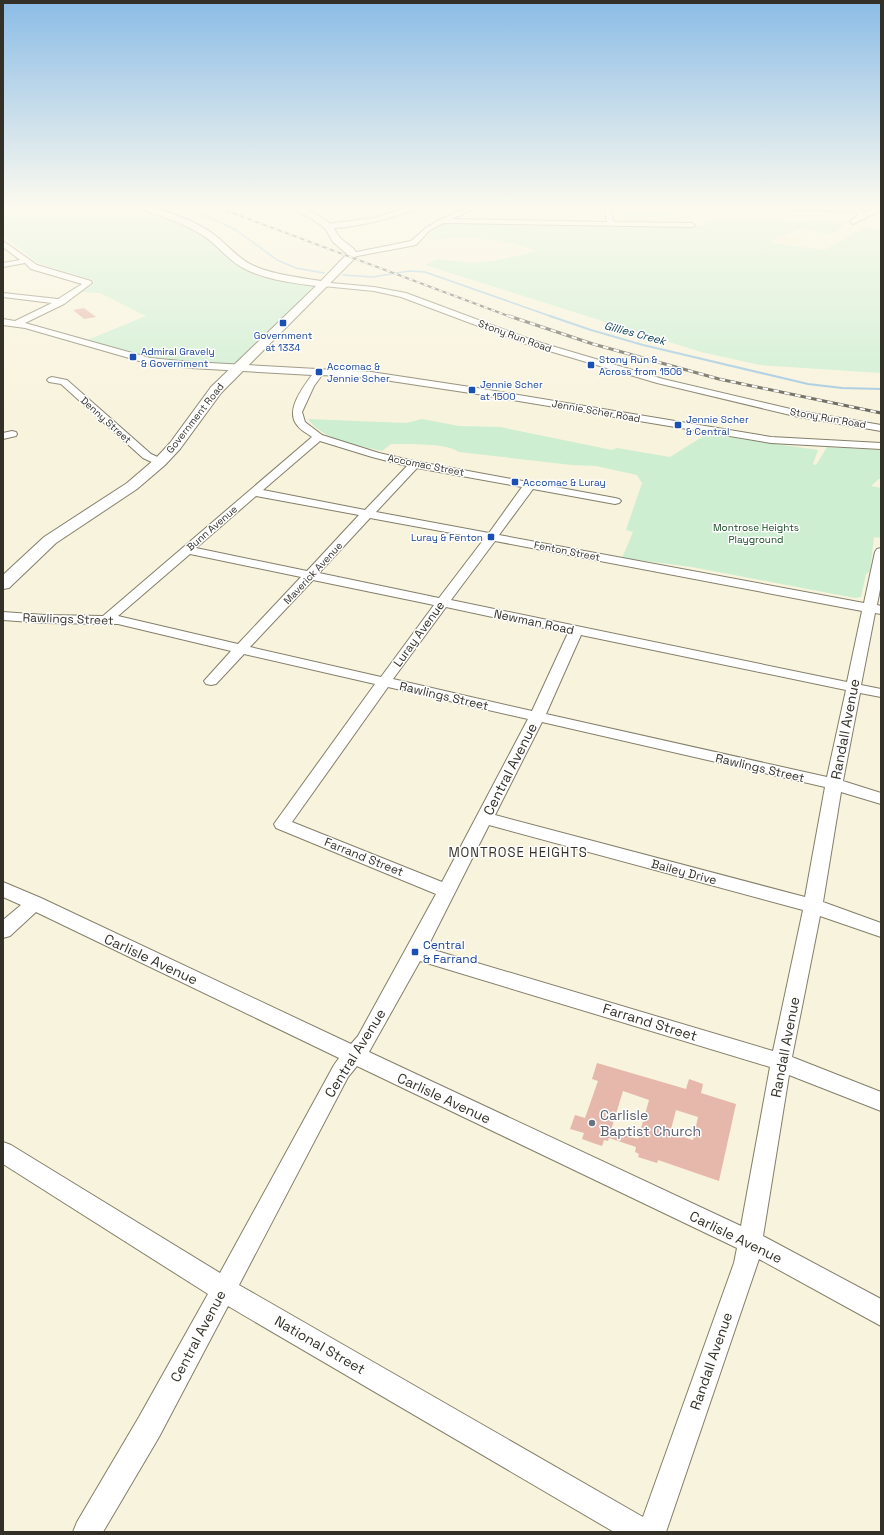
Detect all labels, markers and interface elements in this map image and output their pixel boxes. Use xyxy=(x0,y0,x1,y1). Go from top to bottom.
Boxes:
street label: Stony Run Road xyxy=(477,317,553,355)
marker: Government at 1334 xyxy=(278,318,288,328)
water label: Gillies Creek xyxy=(603,318,668,348)
place label: Government at 1334 xyxy=(254,329,313,354)
place label: Admiral Gravely & Government xyxy=(141,345,215,370)
marker: Admiral Gravely & Government xyxy=(128,352,138,362)
place label: Stony Run & Across from 1506 xyxy=(599,353,682,378)
place label: Accomac & Jennie Scher xyxy=(327,360,390,385)
marker: Stony Run & Across from 1506 xyxy=(586,360,596,370)
marker: Accomac & Jennie Scher xyxy=(314,367,324,377)
place label: Jennie Scher at 1500 xyxy=(480,378,543,403)
street label: Government Road xyxy=(163,380,227,456)
marker: Jennie Scher at 1500 xyxy=(467,385,477,395)
street label: Denny Street xyxy=(78,394,134,447)
street label: Jennie Scher Road xyxy=(551,397,641,425)
street label: Stony Run Road xyxy=(789,405,867,431)
place label: Jennie Scher & Central xyxy=(686,413,749,438)
marker: Jennie Scher & Central xyxy=(673,420,683,430)
street label: Accomac Street xyxy=(387,451,466,479)
place label: Accomac & Luray xyxy=(523,476,606,489)
marker: Accomac & Luray xyxy=(510,477,520,487)
street label: Bunn Avenue xyxy=(184,502,240,553)
park label: Montrose Heights Playground xyxy=(713,521,799,546)
place label: Luray & Fenton xyxy=(411,531,483,544)
marker: Luray & Fenton xyxy=(486,532,496,542)
street label: Fenton Street xyxy=(533,538,602,564)
street label: Maverick Avenue xyxy=(281,539,345,607)
street label: Luray Avenue xyxy=(390,598,448,670)
street label: Newman Road xyxy=(492,606,576,638)
street label: Rawlings Street xyxy=(22,609,114,629)
street label: Randall Avenue xyxy=(826,677,864,781)
street label: Rawlings Street xyxy=(398,678,490,714)
street label: Central Avenue xyxy=(479,720,541,818)
street label: Rawlings Street xyxy=(714,750,806,786)
street label: Farrand Street xyxy=(322,834,406,880)
district label: MONTROSE HEIGHTS xyxy=(448,844,588,861)
street label: Bailey Drive xyxy=(650,856,718,888)
street label: Carlisle Avenue xyxy=(101,929,201,989)
place label: Central & Farrand xyxy=(423,937,477,967)
marker: Central & Farrand xyxy=(410,947,420,957)
street label: Randall Avenue xyxy=(766,995,804,1099)
street label: Farrand Street xyxy=(601,999,699,1045)
street label: Central Avenue xyxy=(320,1005,390,1101)
street label: Carlisle Avenue xyxy=(394,1068,494,1128)
place label: Carlisle Baptist Church xyxy=(600,1106,701,1140)
marker: Carlisle Baptist Church xyxy=(587,1118,597,1128)
street label: Carlisle Avenue xyxy=(687,1207,785,1267)
street label: Central Avenue xyxy=(166,1287,230,1385)
street label: Randall Avenue xyxy=(686,1310,736,1412)
street label: National Street xyxy=(271,1312,369,1378)

